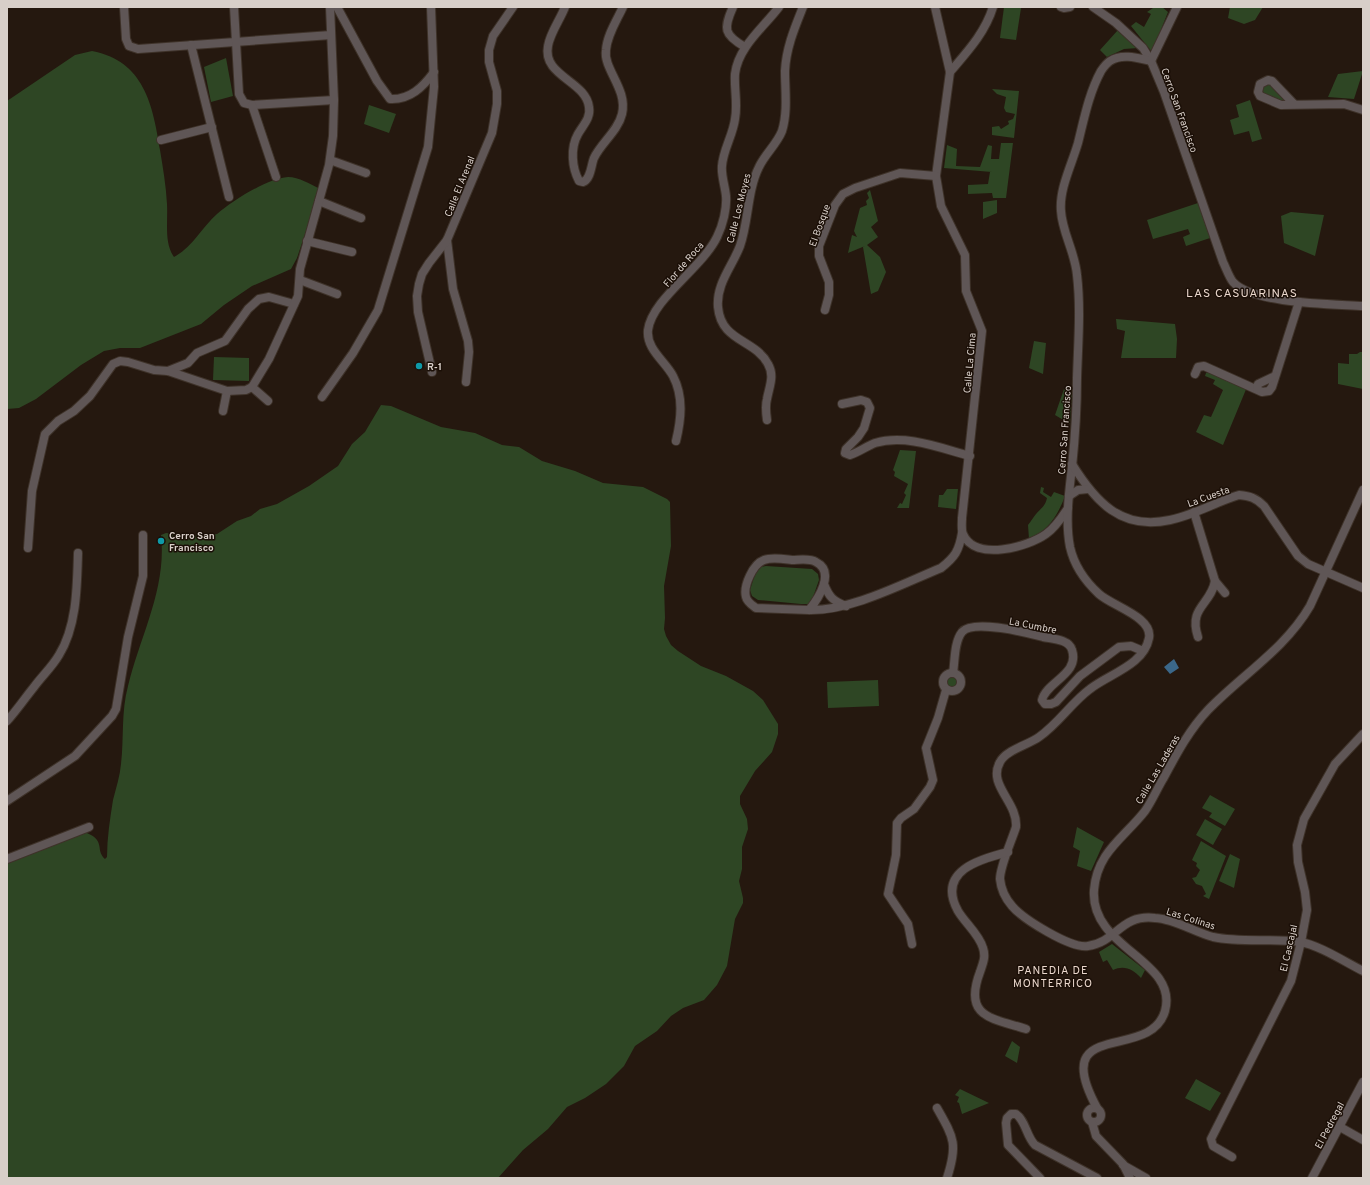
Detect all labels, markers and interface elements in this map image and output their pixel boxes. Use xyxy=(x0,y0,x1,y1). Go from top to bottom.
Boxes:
street label: Cerro San Francisco xyxy=(1157,66,1200,155)
street label: Calle El Arenal xyxy=(442,154,479,219)
street label: Calle Los Moyes xyxy=(724,172,754,245)
street label: El Bosque xyxy=(807,202,834,249)
street label: Flor de Roca xyxy=(661,240,707,290)
district label: LAS CASUARINAS xyxy=(1186,286,1298,302)
street label: Calle La Cima xyxy=(961,332,980,394)
marker: R-1 xyxy=(414,361,424,371)
place label: R-1 xyxy=(427,361,442,374)
street label: Cerro San Francisco xyxy=(1056,385,1075,475)
street label: La Cuesta xyxy=(1186,484,1231,511)
place label: Cerro San Francisco xyxy=(169,530,215,555)
marker: Cerro San Francisco xyxy=(156,536,166,546)
street label: La Cumbre xyxy=(1008,615,1058,637)
street label: Calle Las Laderas xyxy=(1133,732,1184,807)
street label: Las Colinas xyxy=(1164,905,1217,934)
street label: El Cascajal xyxy=(1278,923,1301,973)
district label: PANEDIA DE MONTERRICO xyxy=(1013,964,1093,991)
street label: El Pedregal xyxy=(1313,1100,1348,1151)

